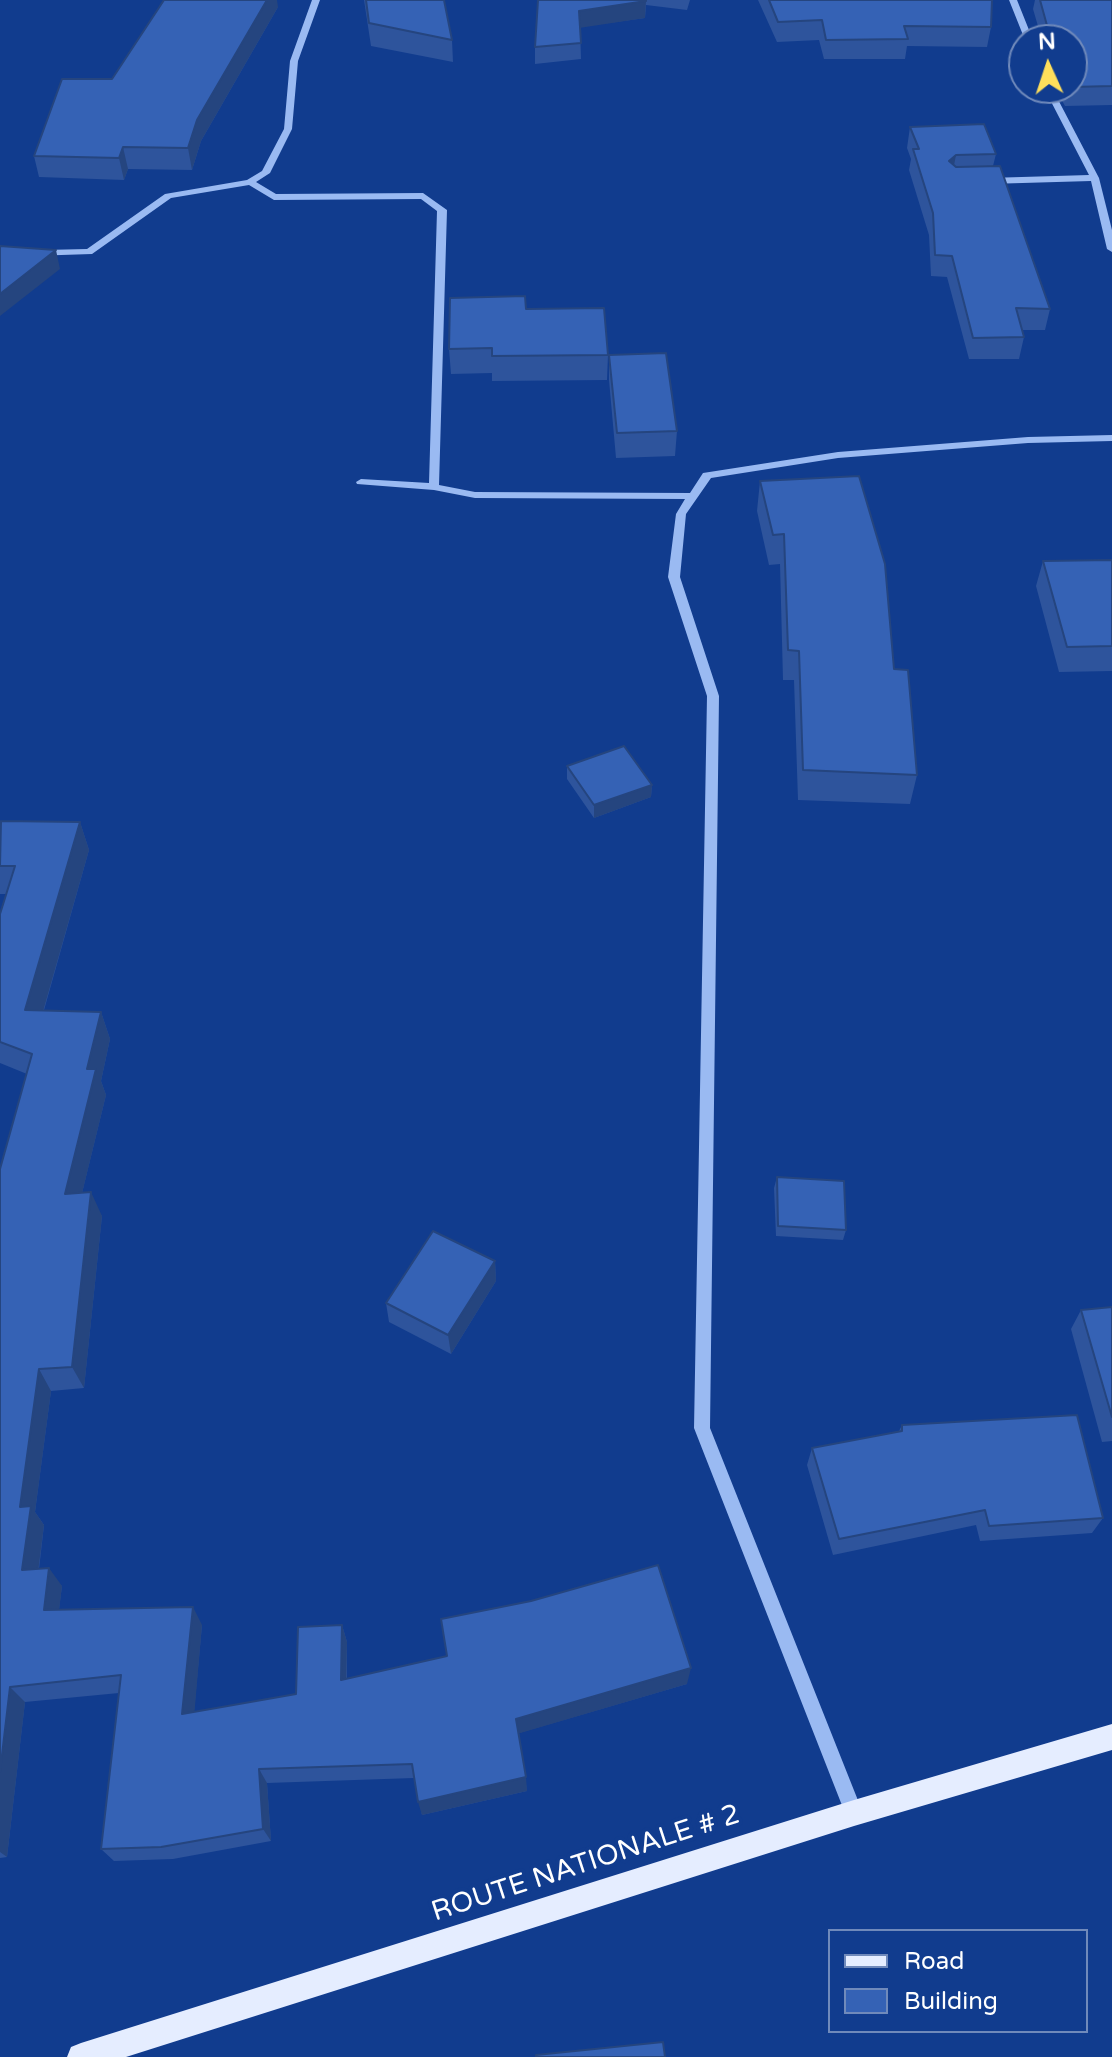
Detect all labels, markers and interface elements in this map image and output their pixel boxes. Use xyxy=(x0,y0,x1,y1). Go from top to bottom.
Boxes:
north arrow xyxy=(1008,24,1088,104)
text: N xyxy=(1037,29,1056,55)
street label: ROUTE NATIONALE # 2 xyxy=(428,1798,744,1930)
legend xyxy=(828,1929,1088,2033)
text: Road xyxy=(904,1947,964,1976)
text: Building xyxy=(904,1987,998,2016)

